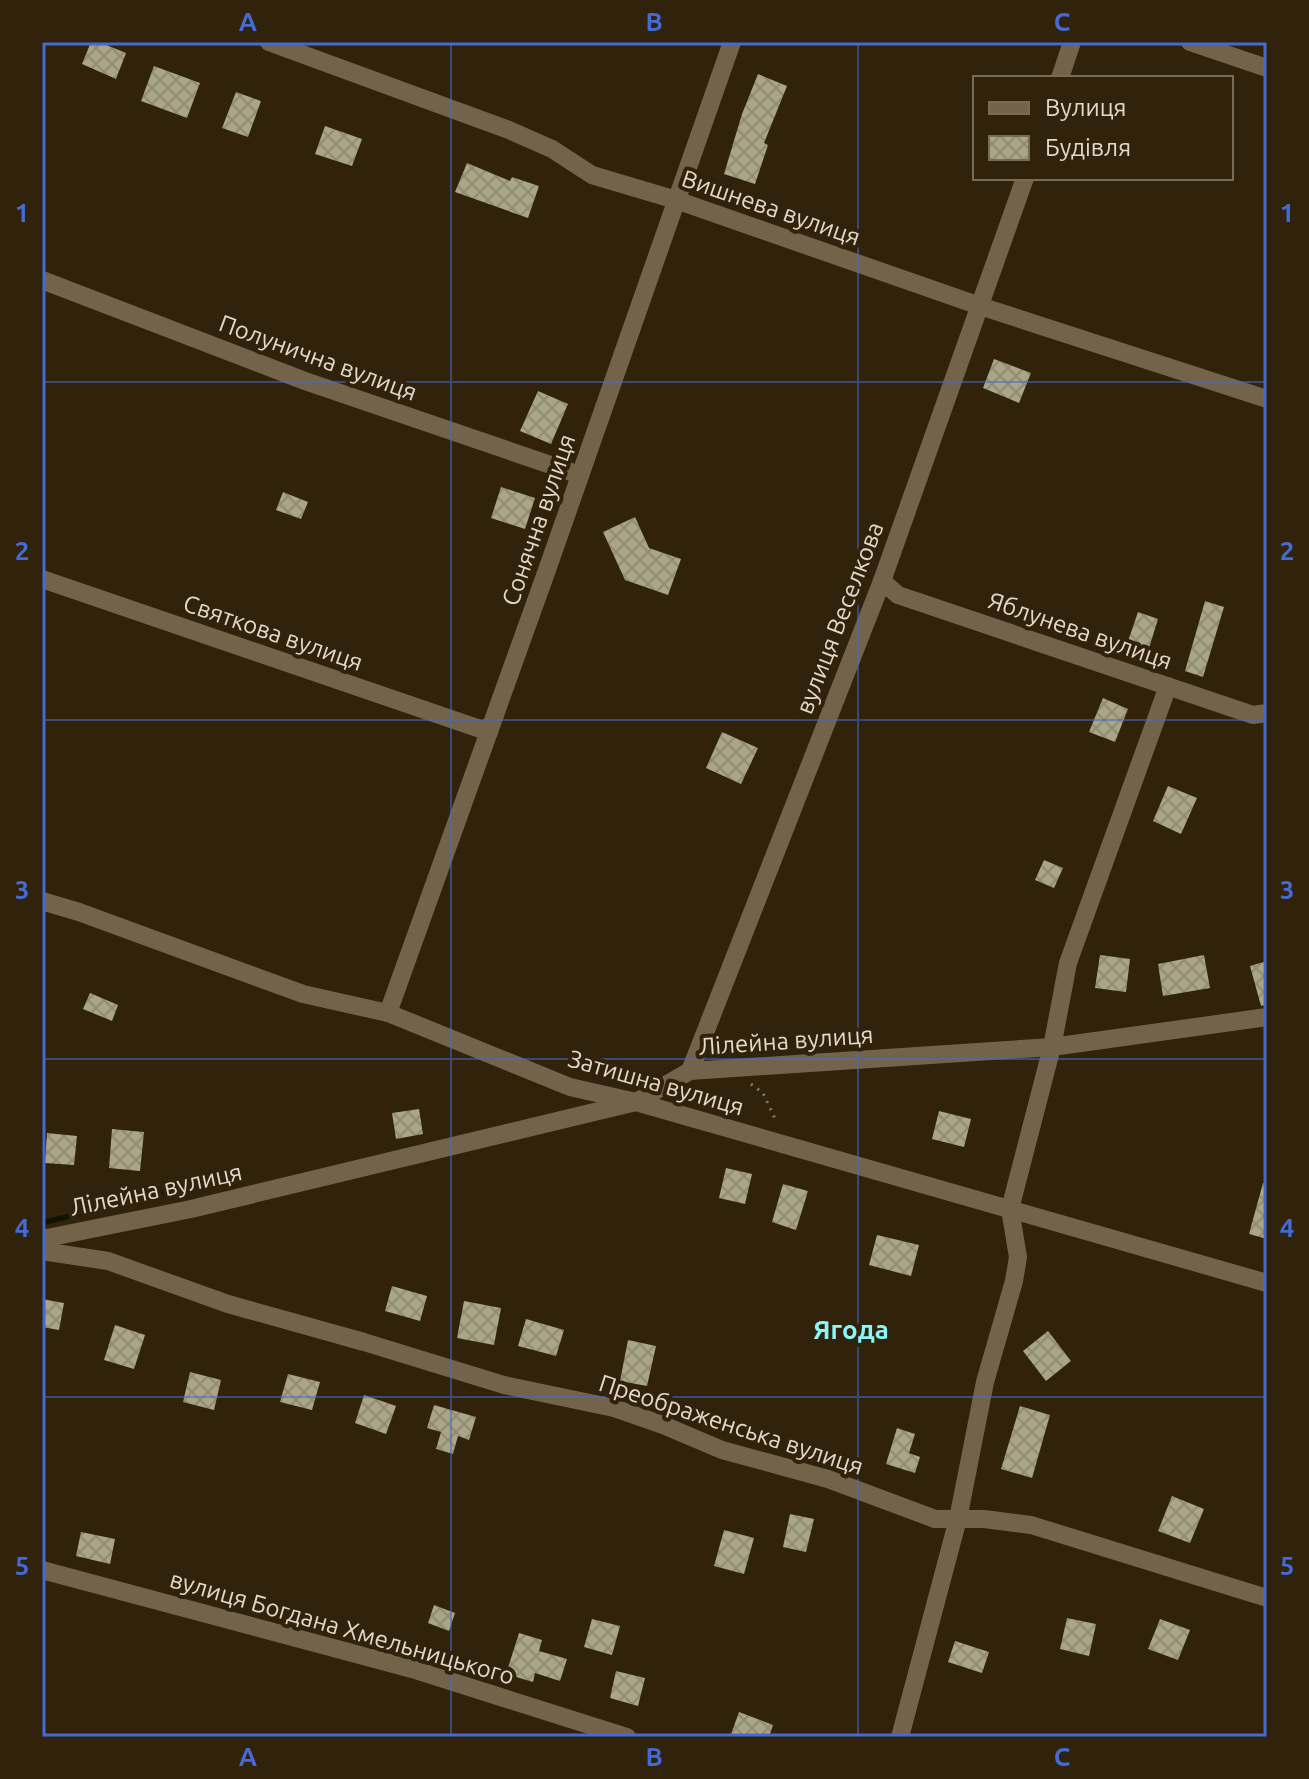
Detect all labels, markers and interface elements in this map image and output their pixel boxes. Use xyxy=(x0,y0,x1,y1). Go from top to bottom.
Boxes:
text: A xyxy=(239,7,258,36)
text: B xyxy=(645,7,663,36)
text: C xyxy=(1054,7,1071,36)
legend xyxy=(973,76,1233,180)
text: Вулиця xyxy=(1045,94,1127,121)
text: Будівля xyxy=(1045,134,1131,161)
street label: Вишнева вулиця xyxy=(678,164,864,251)
text: 1 xyxy=(15,198,29,227)
text: 1 xyxy=(1280,198,1294,227)
street label: Полунична вулиця xyxy=(216,309,421,406)
street label: Сонячна вулиця xyxy=(497,431,581,609)
street label: вулиця Веселкова xyxy=(790,518,889,718)
text: 2 xyxy=(15,536,29,565)
text: 2 xyxy=(1280,536,1294,565)
street label: Яблунева вулиця xyxy=(985,586,1176,675)
street label: Святкова вулиця xyxy=(180,589,366,676)
text: 3 xyxy=(15,875,29,904)
text: 3 xyxy=(1280,875,1294,904)
street label: Лілейна вулиця xyxy=(698,1021,874,1060)
street label: Затишна вулиця xyxy=(565,1045,747,1121)
street label: Лілейна вулиця xyxy=(67,1158,244,1221)
text: 4 xyxy=(15,1213,29,1242)
text: 4 xyxy=(1280,1213,1294,1242)
district label: Ягода xyxy=(813,1315,889,1344)
street label: Преображенська вулиця xyxy=(596,1369,867,1480)
text: 5 xyxy=(15,1551,29,1580)
text: 5 xyxy=(1280,1551,1294,1580)
street label: вулиця Богдана Хмельницького xyxy=(167,1565,518,1690)
text: A xyxy=(239,1742,258,1771)
text: B xyxy=(645,1742,663,1771)
text: C xyxy=(1054,1742,1071,1771)

